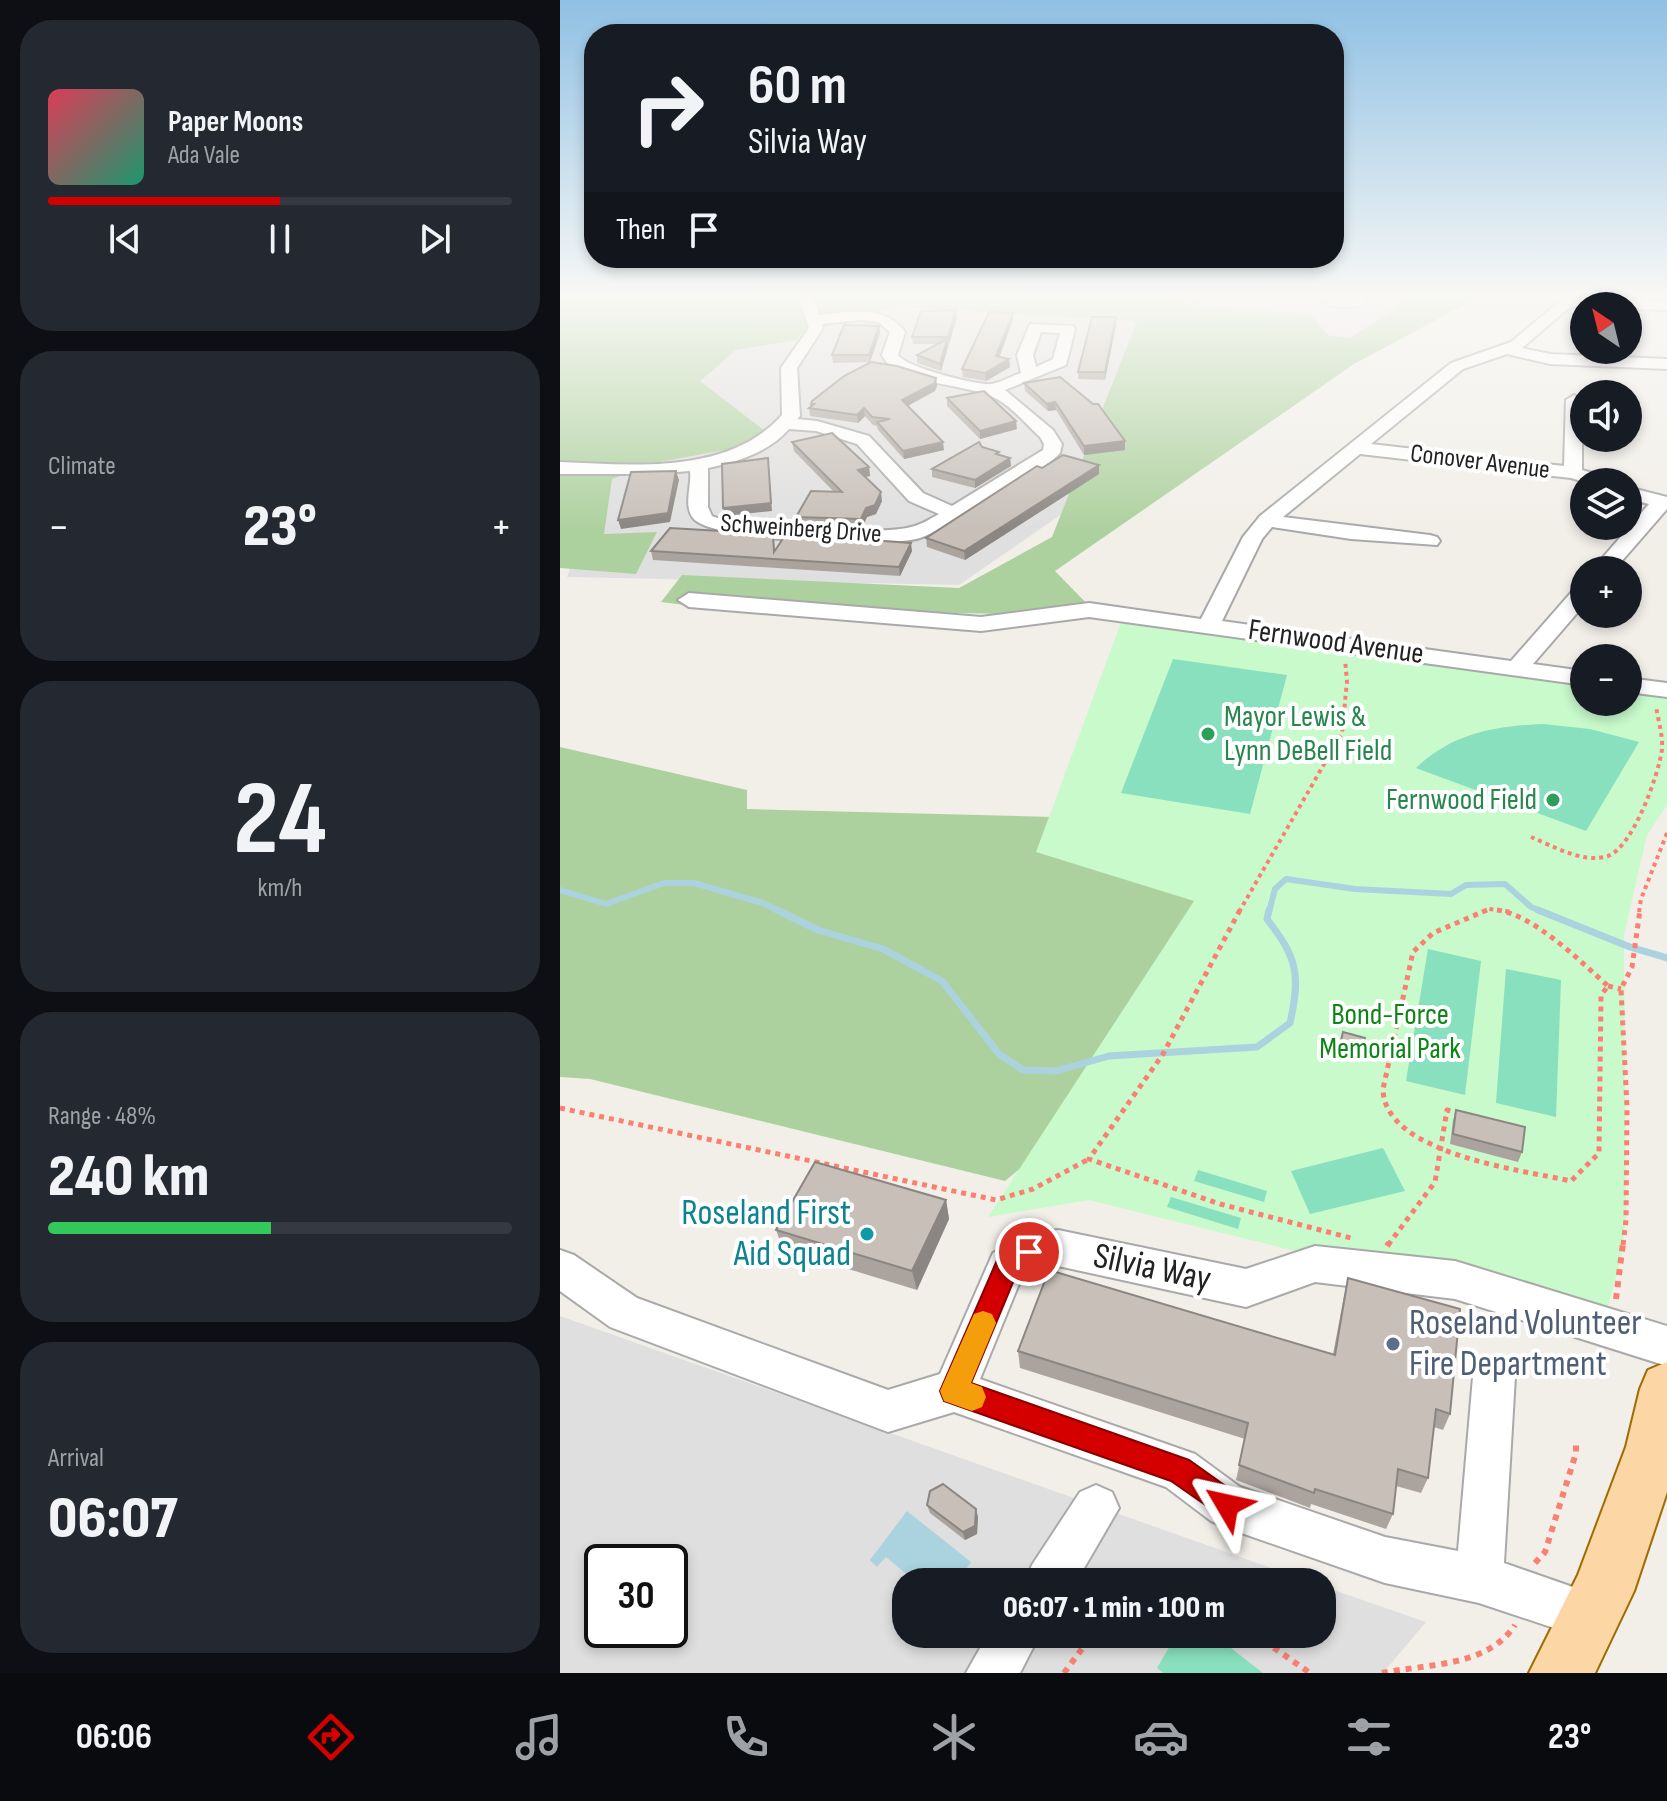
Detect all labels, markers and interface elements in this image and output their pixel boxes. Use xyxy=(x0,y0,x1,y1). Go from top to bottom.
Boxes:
text: 60 m xyxy=(748,53,847,120)
icon: right xyxy=(616,56,720,160)
text: Paper Moons xyxy=(168,104,303,140)
text: Silvia Way xyxy=(748,121,867,164)
text: Ada Vale xyxy=(168,140,240,171)
icon: arrive xyxy=(682,208,726,252)
text: Then xyxy=(616,212,666,248)
icon: previous xyxy=(103,217,147,261)
icon: pause xyxy=(258,217,302,261)
icon: next xyxy=(413,217,457,261)
north arrow xyxy=(1570,292,1642,364)
map controls xyxy=(1570,292,1642,716)
button: sound xyxy=(1570,380,1642,452)
street label: Conover Avenue xyxy=(1408,438,1552,486)
text: Climate xyxy=(48,451,116,482)
button: layers xyxy=(1570,468,1642,540)
text: 23° xyxy=(243,491,317,563)
text: − xyxy=(48,501,70,554)
text: + xyxy=(490,501,512,554)
street label: Schweinberg Drive xyxy=(719,508,883,550)
button: + xyxy=(1570,556,1642,628)
street label: Fernwood Avenue xyxy=(1246,612,1426,672)
button: − xyxy=(1570,644,1642,716)
place label: Mayor Lewis & Lynn DeBell Field xyxy=(1224,699,1392,769)
marker: Mayor Lewis & Lynn DeBell Field xyxy=(1199,725,1217,743)
text: 24 xyxy=(233,758,327,883)
place label: Fernwood Field xyxy=(1386,782,1537,818)
marker: Fernwood Field xyxy=(1544,791,1562,809)
text: km/h xyxy=(258,873,302,904)
park label: Bond-Force Memorial Park xyxy=(1319,997,1461,1067)
text: Range · 48% xyxy=(48,1101,156,1132)
text: 240 km xyxy=(48,1141,209,1213)
place label: Roseland First Aid Squad xyxy=(681,1192,851,1276)
pin xyxy=(995,1218,1063,1286)
marker: Roseland First Aid Squad xyxy=(858,1225,876,1243)
icon: arrive xyxy=(1007,1230,1051,1274)
street label: Silvia Way xyxy=(1089,1235,1215,1301)
place label: Roseland Volunteer Fire Department xyxy=(1409,1302,1642,1386)
marker: Roseland Volunteer Fire Department xyxy=(1384,1335,1402,1353)
text: Arrival xyxy=(48,1443,104,1474)
position arrow xyxy=(1185,1463,1269,1547)
text: 06:07 xyxy=(48,1483,177,1555)
speed limit sign: 30 xyxy=(584,1544,688,1648)
text: 06:07 · 1 min · 100 m xyxy=(1003,1590,1225,1626)
icon: directions xyxy=(303,1709,359,1765)
icon: music xyxy=(511,1709,567,1765)
icon: phone xyxy=(718,1709,774,1765)
icon: climate xyxy=(926,1709,982,1765)
icon: car xyxy=(1133,1709,1189,1765)
icon: filters xyxy=(1341,1709,1397,1765)
text: 06:06 xyxy=(76,1716,152,1759)
text: 23° xyxy=(1548,1716,1591,1759)

